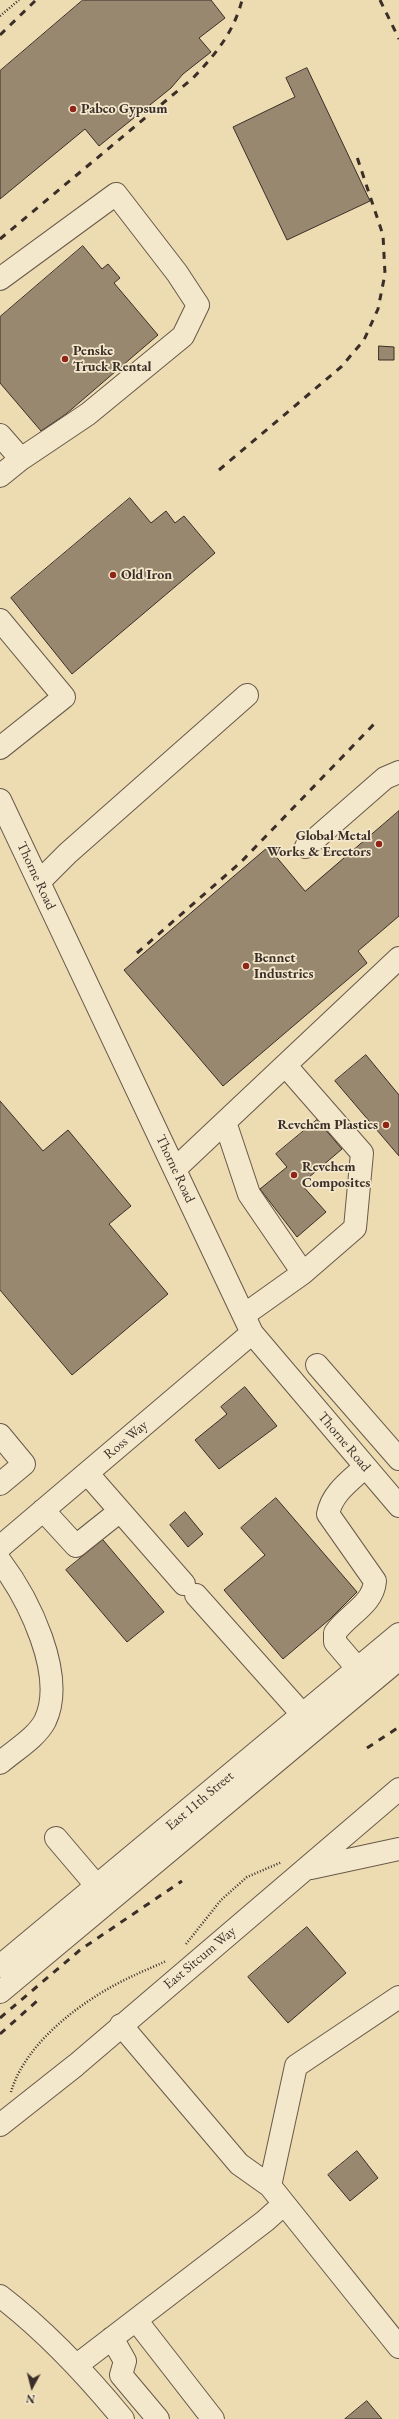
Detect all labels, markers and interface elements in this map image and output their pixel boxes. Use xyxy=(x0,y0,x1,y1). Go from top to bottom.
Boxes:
place label: Pabco Gypsum xyxy=(81,101,167,117)
marker: Pabco Gypsum xyxy=(68,104,78,114)
place label: Penske Truck Rental xyxy=(73,343,152,376)
marker: Penske Truck Rental xyxy=(60,354,70,364)
place label: Old Iron xyxy=(121,567,172,583)
marker: Old Iron xyxy=(108,570,118,580)
place label: Global Metal Works & Erectors xyxy=(267,828,371,860)
street label: Thorne Road xyxy=(13,839,59,913)
marker: Global Metal Works & Erectors xyxy=(374,839,384,849)
place label: Bennet Industries xyxy=(254,950,313,982)
marker: Bennet Industries xyxy=(241,961,251,971)
place label: Revchem Plastics xyxy=(277,1117,378,1133)
marker: Revchem Plastics xyxy=(381,1120,391,1130)
street label: Thorne Road xyxy=(152,1132,198,1206)
place label: Revchem Composites xyxy=(302,1159,370,1192)
marker: Revchem Composites xyxy=(289,1170,299,1180)
street label: Thorne Road xyxy=(314,1409,374,1475)
street label: Ross Way xyxy=(101,1417,151,1463)
street label: East 11th Street xyxy=(163,1768,237,1834)
street label: East Sitcum Way xyxy=(161,1923,239,1993)
north arrow xyxy=(12,2367,52,2407)
text: N xyxy=(25,2391,36,2406)

